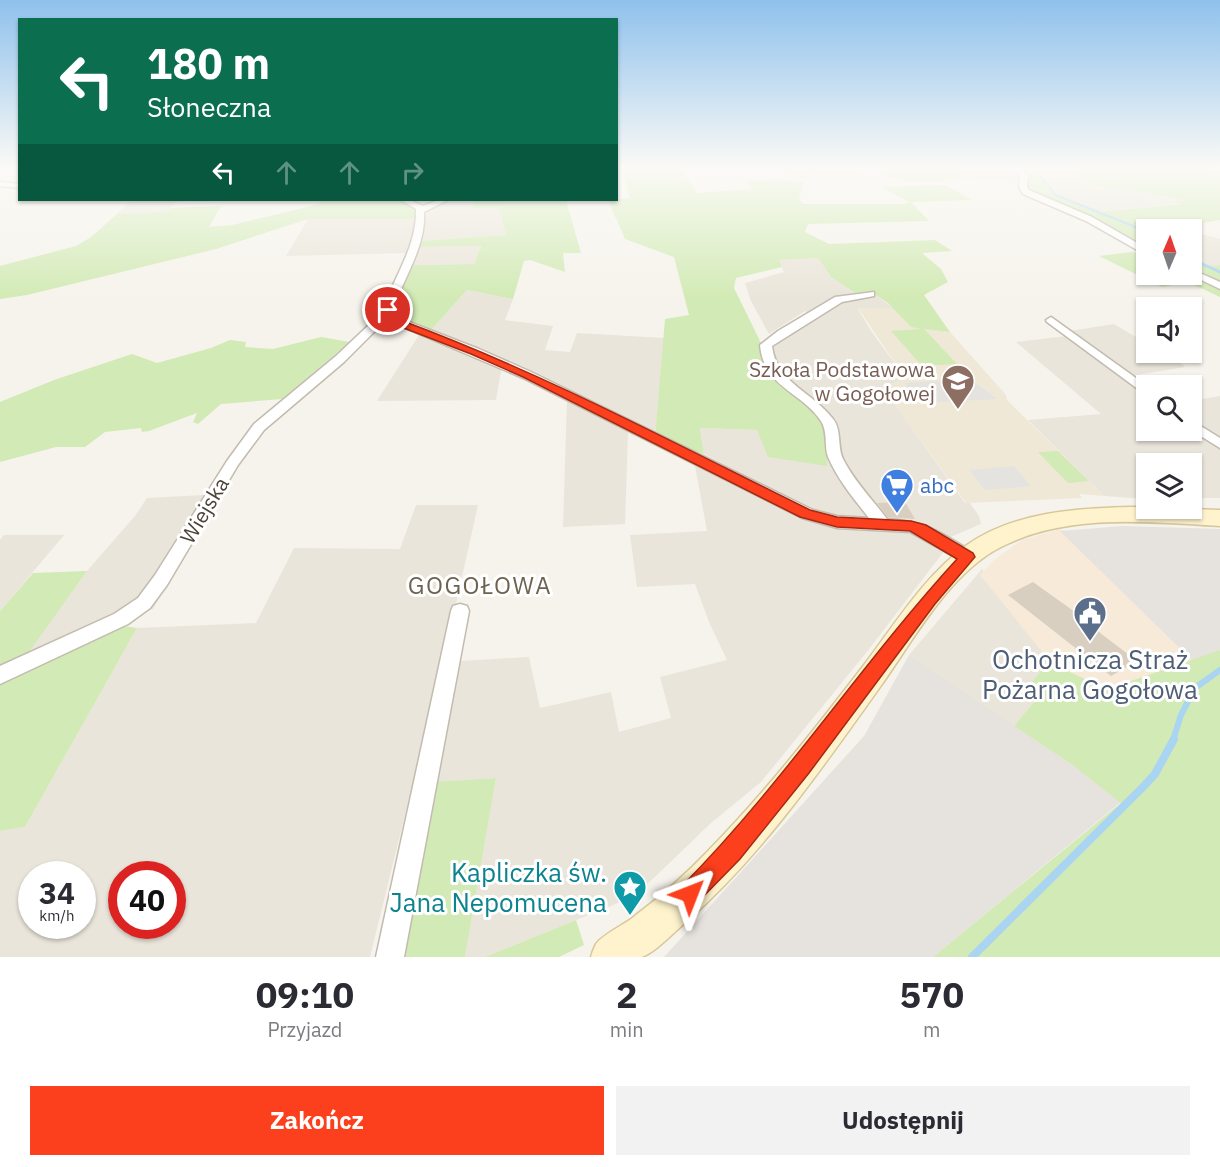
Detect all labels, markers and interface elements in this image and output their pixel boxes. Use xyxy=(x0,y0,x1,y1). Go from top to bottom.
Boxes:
text: 180 m xyxy=(147,36,270,91)
icon: left xyxy=(48,42,126,120)
text: Słoneczna xyxy=(147,89,271,124)
icon: left xyxy=(207,156,240,189)
icon: ahead xyxy=(270,156,303,189)
icon: ahead xyxy=(333,156,366,189)
icon: right xyxy=(396,156,429,189)
north arrow xyxy=(1136,219,1202,285)
map controls xyxy=(1136,219,1202,519)
pin xyxy=(362,284,413,335)
icon: arrive xyxy=(371,293,404,326)
button: sound xyxy=(1136,297,1202,363)
place label: Szkoła Podstawowa w Gogołowej xyxy=(749,355,935,407)
school or university icon: Szkoła Podstawowa w Gogołowej xyxy=(940,363,976,410)
button: search xyxy=(1136,375,1202,441)
button: layers xyxy=(1136,453,1202,519)
supermarket icon: abc xyxy=(879,467,915,514)
street label: Wiejska xyxy=(173,471,235,549)
place label: abc xyxy=(920,471,954,499)
district label: GOGOŁOWA xyxy=(408,569,552,601)
public building icon: Ochotnicza Straż Pożarna Gogołowa xyxy=(1072,595,1108,642)
place label: Ochotnicza Straż Pożarna Gogołowa xyxy=(982,642,1198,706)
place label: Kapliczka św. Jana Nepomucena xyxy=(389,855,607,919)
speed limit sign: 40 xyxy=(108,861,186,939)
position arrow xyxy=(658,862,722,926)
place icon: Kapliczka św. Jana Nepomucena xyxy=(612,869,648,916)
text: 34 xyxy=(39,873,75,912)
text: km/h xyxy=(39,906,75,925)
text: 09:10 xyxy=(256,971,354,1018)
text: 2 xyxy=(616,971,638,1018)
text: 570 xyxy=(899,971,964,1018)
text: Przyjazd xyxy=(267,1016,342,1043)
text: min xyxy=(610,1016,644,1043)
text: m xyxy=(923,1016,941,1043)
button: Zakończ xyxy=(30,1086,604,1155)
button: Udostępnij xyxy=(616,1086,1190,1155)

